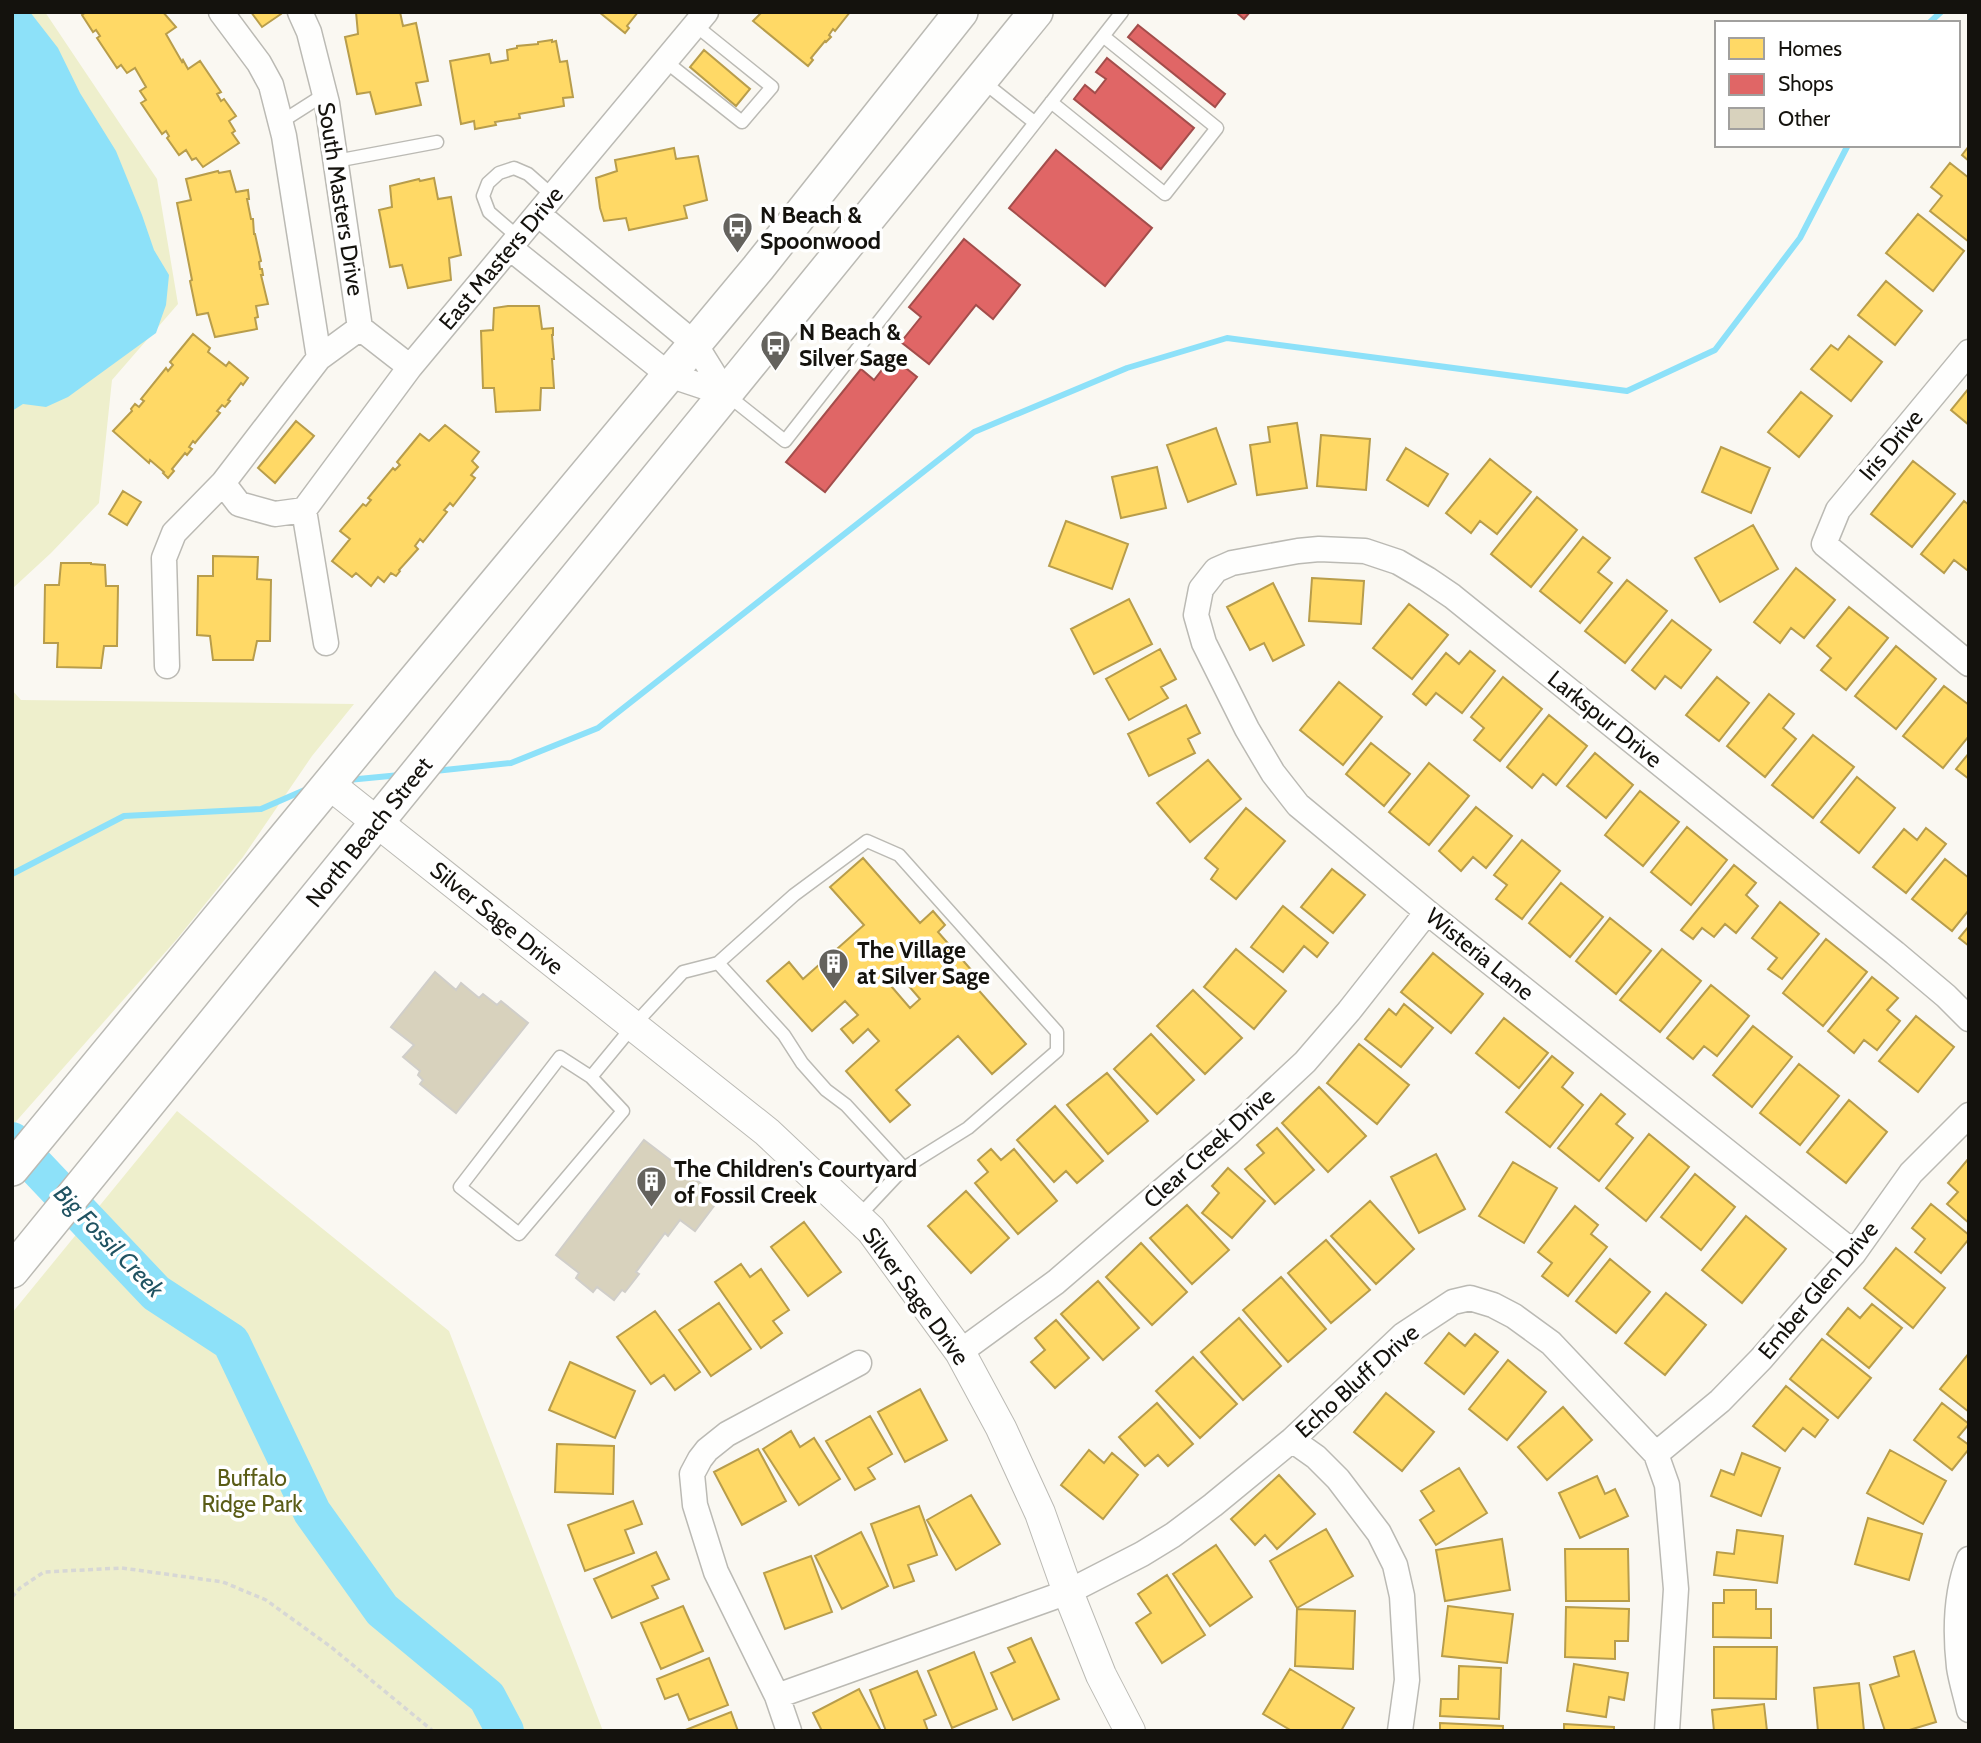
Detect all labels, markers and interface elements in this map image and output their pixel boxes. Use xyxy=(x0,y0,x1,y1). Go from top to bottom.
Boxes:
legend xyxy=(1715,21,1960,147)
text: Homes xyxy=(1778,36,1842,61)
text: Shops xyxy=(1778,71,1834,96)
street label: South Masters Drive xyxy=(312,100,370,298)
text: Other xyxy=(1778,106,1830,131)
street label: East Masters Drive xyxy=(433,181,569,335)
place label: N Beach & Spoonwood xyxy=(760,201,881,255)
bus stop icon: N Beach & Spoonwood xyxy=(720,211,754,255)
place label: N Beach & Silver Sage xyxy=(799,318,908,372)
bus stop icon: N Beach & Silver Sage xyxy=(759,328,793,372)
street label: Iris Drive xyxy=(1853,404,1929,486)
street label: Larkspur Drive xyxy=(1542,665,1668,774)
street label: North Beach Street xyxy=(300,751,438,913)
street label: Silver Sage Drive xyxy=(425,856,569,980)
street label: Wisteria Lane xyxy=(1420,902,1540,1006)
place label: The Village at Silver Sage xyxy=(857,936,990,990)
building icon: The Village at Silver Sage xyxy=(817,946,851,990)
street label: Clear Creek Drive xyxy=(1138,1082,1280,1214)
place label: The Children's Courtyard of Fossil Creek xyxy=(674,1155,917,1209)
building icon: The Children's Courtyard of Fossil Creek xyxy=(634,1165,668,1209)
water label: Big Fossil Creek xyxy=(48,1179,170,1304)
street label: Ember Glen Drive xyxy=(1752,1215,1884,1365)
street label: Silver Sage Drive xyxy=(857,1222,975,1370)
street label: Echo Bluff Drive xyxy=(1290,1318,1425,1444)
park label: Buffalo Ridge Park xyxy=(201,1464,303,1518)

